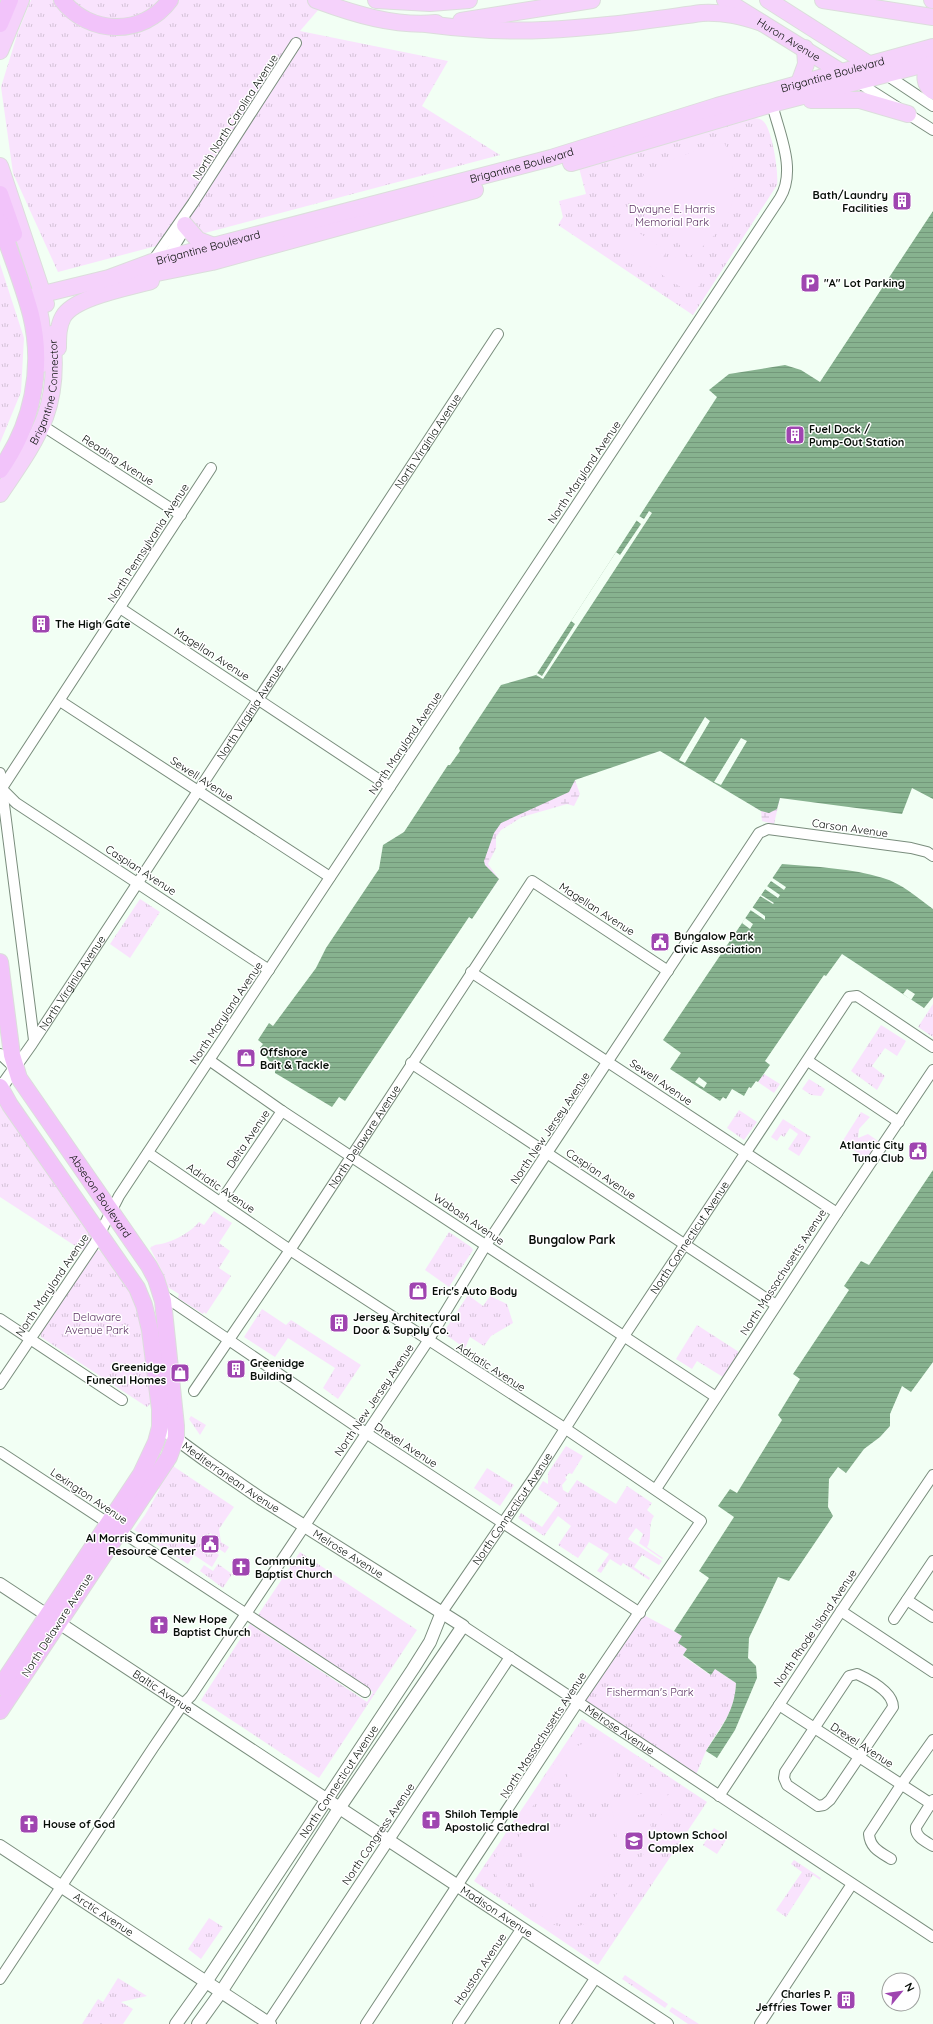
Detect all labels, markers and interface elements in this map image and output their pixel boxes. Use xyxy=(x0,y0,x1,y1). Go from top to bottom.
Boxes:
street label: Huron Avenue xyxy=(755,15,823,64)
street label: North North Carolina Avenue xyxy=(189,52,281,182)
street label: Brigantine Boulevard xyxy=(779,54,886,95)
street label: Brigantine Boulevard xyxy=(468,144,575,186)
place label: Bath/Laundry Facilities xyxy=(813,188,888,215)
building icon: Bath/Laundry Facilities xyxy=(891,190,913,212)
park label: Dwayne E. Harris Memorial Park xyxy=(629,202,715,229)
street label: Brigantine Boulevard xyxy=(155,227,262,268)
parking icon: "A" Lot Parking xyxy=(799,272,821,294)
place label: "A" Lot Parking xyxy=(824,276,905,290)
street label: Brigantine Connector xyxy=(26,338,61,447)
street label: North Virginia Avenue xyxy=(391,391,464,491)
street label: North Maryland Avenue xyxy=(544,418,624,526)
place label: Fuel Dock / Pump-Out Station xyxy=(809,422,904,449)
building icon: Fuel Dock / Pump-Out Station xyxy=(784,424,806,446)
street label: Reading Avenue xyxy=(79,431,157,489)
street label: North Pennsylvania Avenue xyxy=(104,481,192,605)
building icon: The High Gate xyxy=(30,613,52,635)
place label: The High Gate xyxy=(55,617,131,631)
street label: Magellan Avenue xyxy=(172,624,252,684)
street label: North Virginia Avenue xyxy=(214,662,286,762)
street label: North Maryland Avenue xyxy=(365,689,445,797)
street label: Sewell Avenue xyxy=(168,753,236,805)
street label: Carson Avenue xyxy=(811,816,889,840)
street label: Caspian Avenue xyxy=(103,842,179,898)
street label: Magellan Avenue xyxy=(557,879,637,939)
place label: Bungalow Park Civic Association xyxy=(674,929,761,956)
public building icon: Bungalow Park Civic Association xyxy=(649,931,671,953)
street label: North Virginia Avenue xyxy=(36,933,108,1033)
street label: North Maryland Avenue xyxy=(186,959,266,1067)
place label: Offshore Bait & Tackle xyxy=(260,1045,330,1072)
shop icon: Offshore Bait & Tackle xyxy=(235,1047,257,1069)
street label: Sewell Avenue xyxy=(627,1056,695,1108)
street label: North New Jersey Avenue xyxy=(507,1069,593,1187)
street label: North Delaware Avenue xyxy=(325,1082,403,1191)
street label: Delta Avenue xyxy=(223,1107,273,1171)
place label: Atlantic City Tuna Club xyxy=(840,1138,904,1165)
public building icon: Atlantic City Tuna Club xyxy=(907,1140,929,1162)
street label: Caspian Avenue xyxy=(563,1145,639,1203)
street label: Absecon Boulevard xyxy=(67,1151,134,1240)
street label: Adriatic Avenue xyxy=(184,1160,258,1216)
street label: North Connecticut Avenue xyxy=(647,1178,732,1297)
street label: Wabash Avenue xyxy=(431,1190,507,1248)
street label: North Massachusetts Avenue xyxy=(737,1206,829,1338)
street label: North Maryland Avenue xyxy=(12,1231,92,1339)
district label: Bungalow Park xyxy=(528,1232,616,1247)
shop icon: Eric's Auto Body xyxy=(407,1280,429,1302)
place label: Eric's Auto Body xyxy=(432,1284,517,1298)
park label: Delaware Avenue Park xyxy=(65,1310,129,1337)
place label: Jersey Architectural Door & Supply Co. xyxy=(353,1310,460,1337)
building icon: Jersey Architectural Door & Supply Co. xyxy=(328,1312,350,1334)
street label: Adriatic Avenue xyxy=(454,1339,528,1395)
street label: North New Jersey Avenue xyxy=(331,1341,417,1459)
place label: Greenidge Building xyxy=(250,1356,305,1383)
building icon: Greenidge Building xyxy=(225,1358,247,1380)
place label: Greenidge Funeral Homes xyxy=(86,1360,167,1387)
shop icon: Greenidge Funeral Homes xyxy=(169,1362,191,1384)
street label: Drexel Avenue xyxy=(372,1419,440,1471)
street label: Mediterranean Avenue xyxy=(179,1439,282,1516)
street label: North Connecticut Avenue xyxy=(469,1450,555,1568)
street label: Lexington Avenue xyxy=(48,1465,130,1527)
street label: Melrose Avenue xyxy=(310,1526,386,1581)
place label: Al Morris Community Resource Center xyxy=(86,1531,196,1558)
public building icon: Al Morris Community Resource Center xyxy=(199,1533,221,1555)
place label: Community Baptist Church xyxy=(255,1554,333,1581)
church icon: Community Baptist Church xyxy=(230,1556,252,1578)
street label: North Rhode Island Avenue xyxy=(770,1567,860,1689)
street label: North Delaware Avenue xyxy=(18,1570,96,1680)
place label: New Hope Baptist Church xyxy=(173,1612,251,1639)
church icon: New Hope Baptist Church xyxy=(148,1614,170,1636)
street label: Baltic Avenue xyxy=(130,1667,195,1716)
street label: North Massachusetts Avenue xyxy=(497,1669,589,1801)
park label: Fisherman's Park xyxy=(606,1685,694,1699)
street label: Melrose Avenue xyxy=(582,1702,657,1758)
street label: Drexel Avenue xyxy=(828,1719,896,1771)
street label: North Connecticut Avenue xyxy=(296,1722,381,1841)
street label: North Congress Avenue xyxy=(339,1780,417,1888)
place label: Shiloh Temple Apostolic Cathedral xyxy=(445,1807,549,1834)
church icon: Shiloh Temple Apostolic Cathedral xyxy=(420,1809,442,1831)
church icon: House of God xyxy=(18,1813,40,1835)
place label: House of God xyxy=(43,1817,115,1831)
place label: Uptown School Complex xyxy=(648,1828,728,1855)
school or university icon: Uptown School Complex xyxy=(623,1830,645,1852)
street label: Madison Avenue xyxy=(458,1883,535,1941)
street label: Arctic Avenue xyxy=(71,1889,136,1939)
street label: Houston Avenue xyxy=(451,1931,509,2007)
north arrow xyxy=(881,1972,921,2012)
text: N xyxy=(902,1980,918,1994)
place label: Charles P. Jeffries Tower xyxy=(755,1987,832,2014)
building icon: Charles P. Jeffries Tower xyxy=(835,1989,857,2011)

